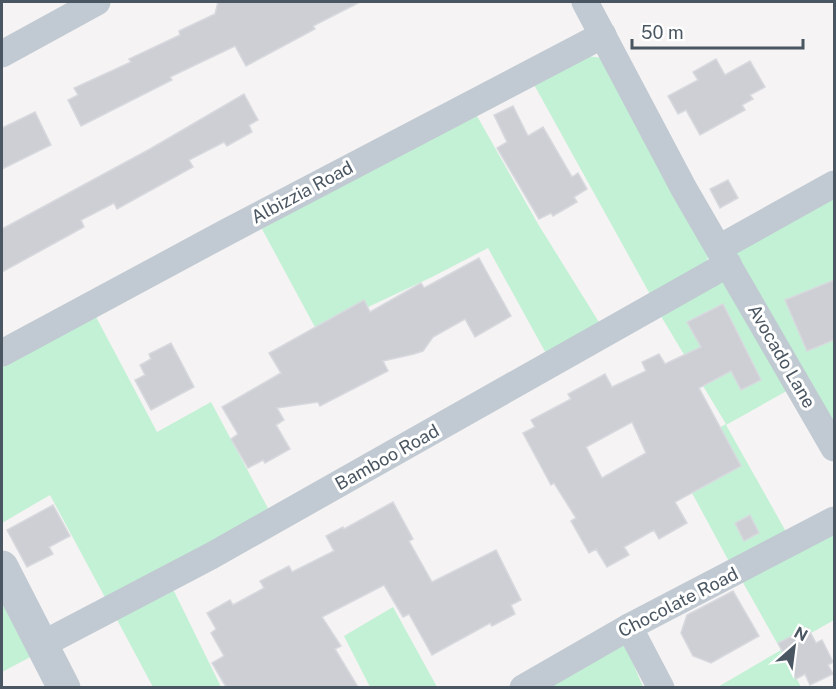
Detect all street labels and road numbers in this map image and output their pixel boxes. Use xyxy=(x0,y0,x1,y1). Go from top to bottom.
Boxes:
street label: Albizzia Road xyxy=(248,156,356,228)
street label: Avocado Lane xyxy=(744,300,820,412)
street label: Bamboo Road xyxy=(331,420,443,494)
street label: Chocolate Road xyxy=(615,563,741,641)

